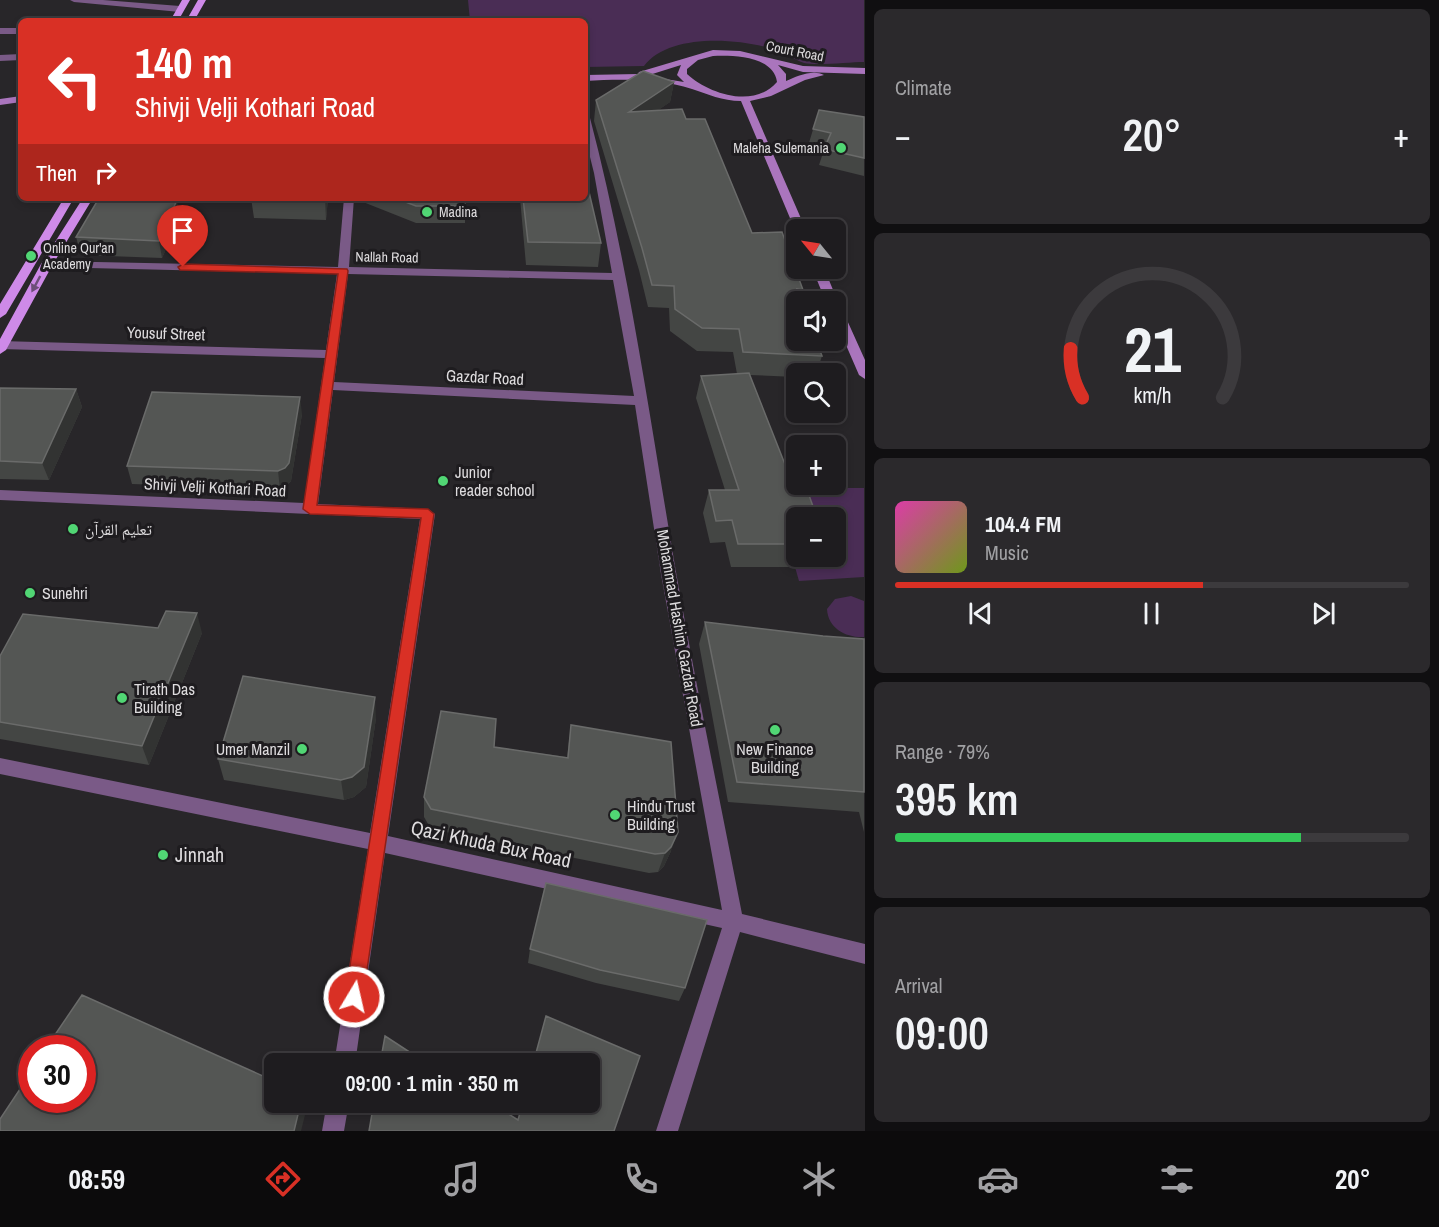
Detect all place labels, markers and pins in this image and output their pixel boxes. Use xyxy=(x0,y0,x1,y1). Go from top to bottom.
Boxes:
place label: Maleha Sulemania xyxy=(733,139,830,157)
marker: Maleha Sulemania xyxy=(834,141,848,155)
place label: Madina xyxy=(439,203,478,221)
pin xyxy=(157,205,208,267)
marker: Madina xyxy=(420,205,434,219)
place label: Online Qur'an Academy xyxy=(42,239,114,273)
marker: Online Qur'an Academy xyxy=(24,249,38,263)
place label: Junior reader school xyxy=(455,461,535,501)
marker: Junior reader school xyxy=(436,474,450,488)
place label: تعلیم القرآن xyxy=(85,518,152,540)
marker: تعلیم القرآن xyxy=(66,522,80,536)
place label: Sunehri xyxy=(42,582,88,604)
marker: Sunehri xyxy=(23,586,37,600)
place label: Tirath Das Building xyxy=(134,678,195,718)
marker: Tirath Das Building xyxy=(115,691,129,705)
marker: New Finance Building xyxy=(768,723,782,737)
place label: Umer Manzil xyxy=(216,738,290,760)
place label: New Finance Building xyxy=(736,738,814,778)
marker: Umer Manzil xyxy=(295,742,309,756)
place label: Hindu Trust Building xyxy=(627,795,695,835)
marker: Hindu Trust Building xyxy=(608,808,622,822)
place label: Jinnah xyxy=(175,841,224,868)
marker: Jinnah xyxy=(156,848,170,862)

